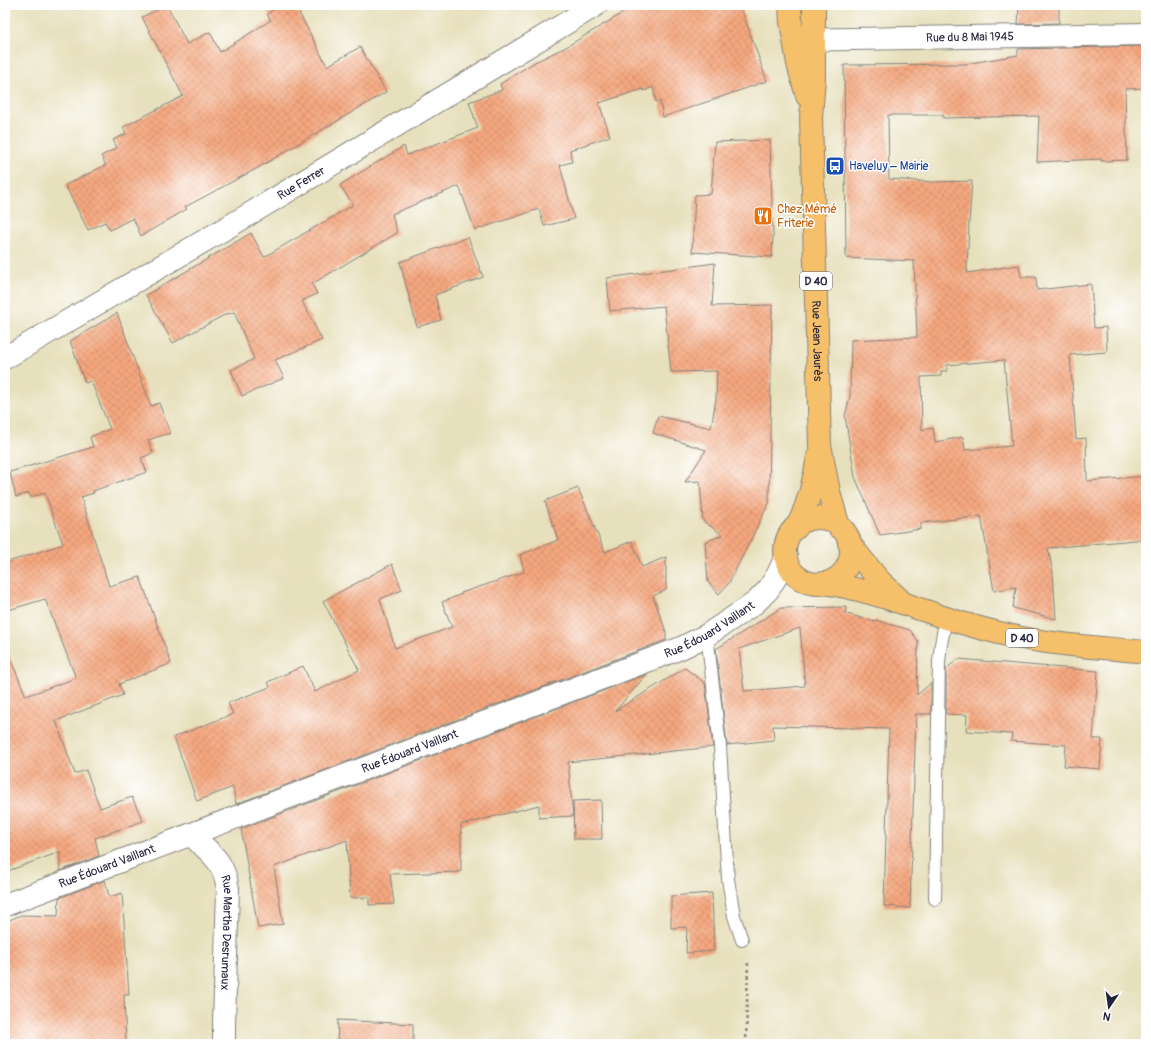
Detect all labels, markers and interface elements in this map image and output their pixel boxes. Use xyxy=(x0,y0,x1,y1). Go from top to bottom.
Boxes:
street label: Rue du 8 Mai 1945 xyxy=(926,29,1014,45)
bus stop icon: Haveluy – Mairie xyxy=(824,155,846,177)
place label: Haveluy – Mairie xyxy=(849,159,929,174)
street label: Rue Ferrer xyxy=(275,162,328,203)
place label: Chez Mémé Friterie xyxy=(777,202,837,231)
restaurant icon: Chez Mémé Friterie xyxy=(752,205,774,227)
road number: D 40 xyxy=(800,272,832,290)
street label: Rue Jean Jaurès xyxy=(809,300,826,382)
street label: Rue Édouard Vaillant xyxy=(662,598,758,661)
road number: D 40 xyxy=(1006,629,1038,647)
street label: Rue Édouard Vaillant xyxy=(359,726,460,776)
street label: Rue Édouard Vaillant xyxy=(57,841,157,891)
street label: Rue Martha Desrumaux xyxy=(218,873,236,991)
north arrow xyxy=(1089,987,1129,1027)
text: N xyxy=(1101,1009,1112,1023)

